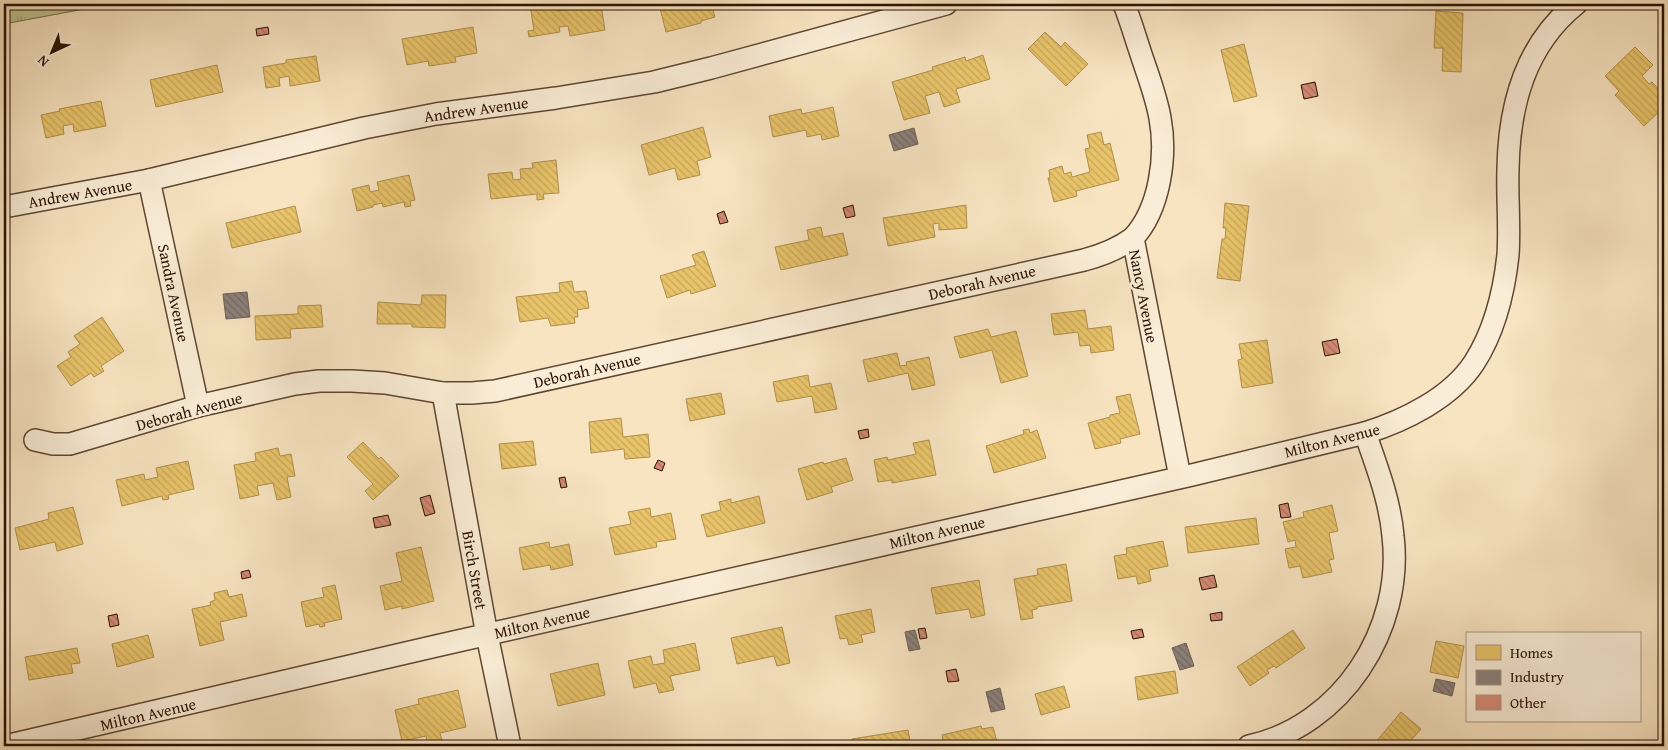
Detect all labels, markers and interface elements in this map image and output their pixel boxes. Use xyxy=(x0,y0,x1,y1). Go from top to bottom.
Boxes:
north arrow xyxy=(28,28,78,78)
text: N xyxy=(32,50,53,72)
street label: Andrew Avenue xyxy=(422,90,530,128)
street label: Andrew Avenue xyxy=(26,172,134,214)
street label: Sandra Avenue xyxy=(152,242,196,344)
street label: Nancy Avenue xyxy=(1123,247,1165,345)
street label: Deborah Avenue xyxy=(926,258,1038,306)
street label: Deborah Avenue xyxy=(531,346,643,394)
street label: Deborah Avenue xyxy=(133,385,245,437)
street label: Milton Avenue xyxy=(1282,417,1382,463)
street label: Milton Avenue xyxy=(887,509,987,555)
street label: Birch Street xyxy=(456,529,494,612)
street label: Milton Avenue xyxy=(492,599,592,645)
legend xyxy=(1466,632,1640,722)
text: Homes xyxy=(1510,642,1553,663)
text: Industry xyxy=(1510,666,1565,687)
street label: Milton Avenue xyxy=(98,691,198,737)
text: Other xyxy=(1510,692,1546,713)

